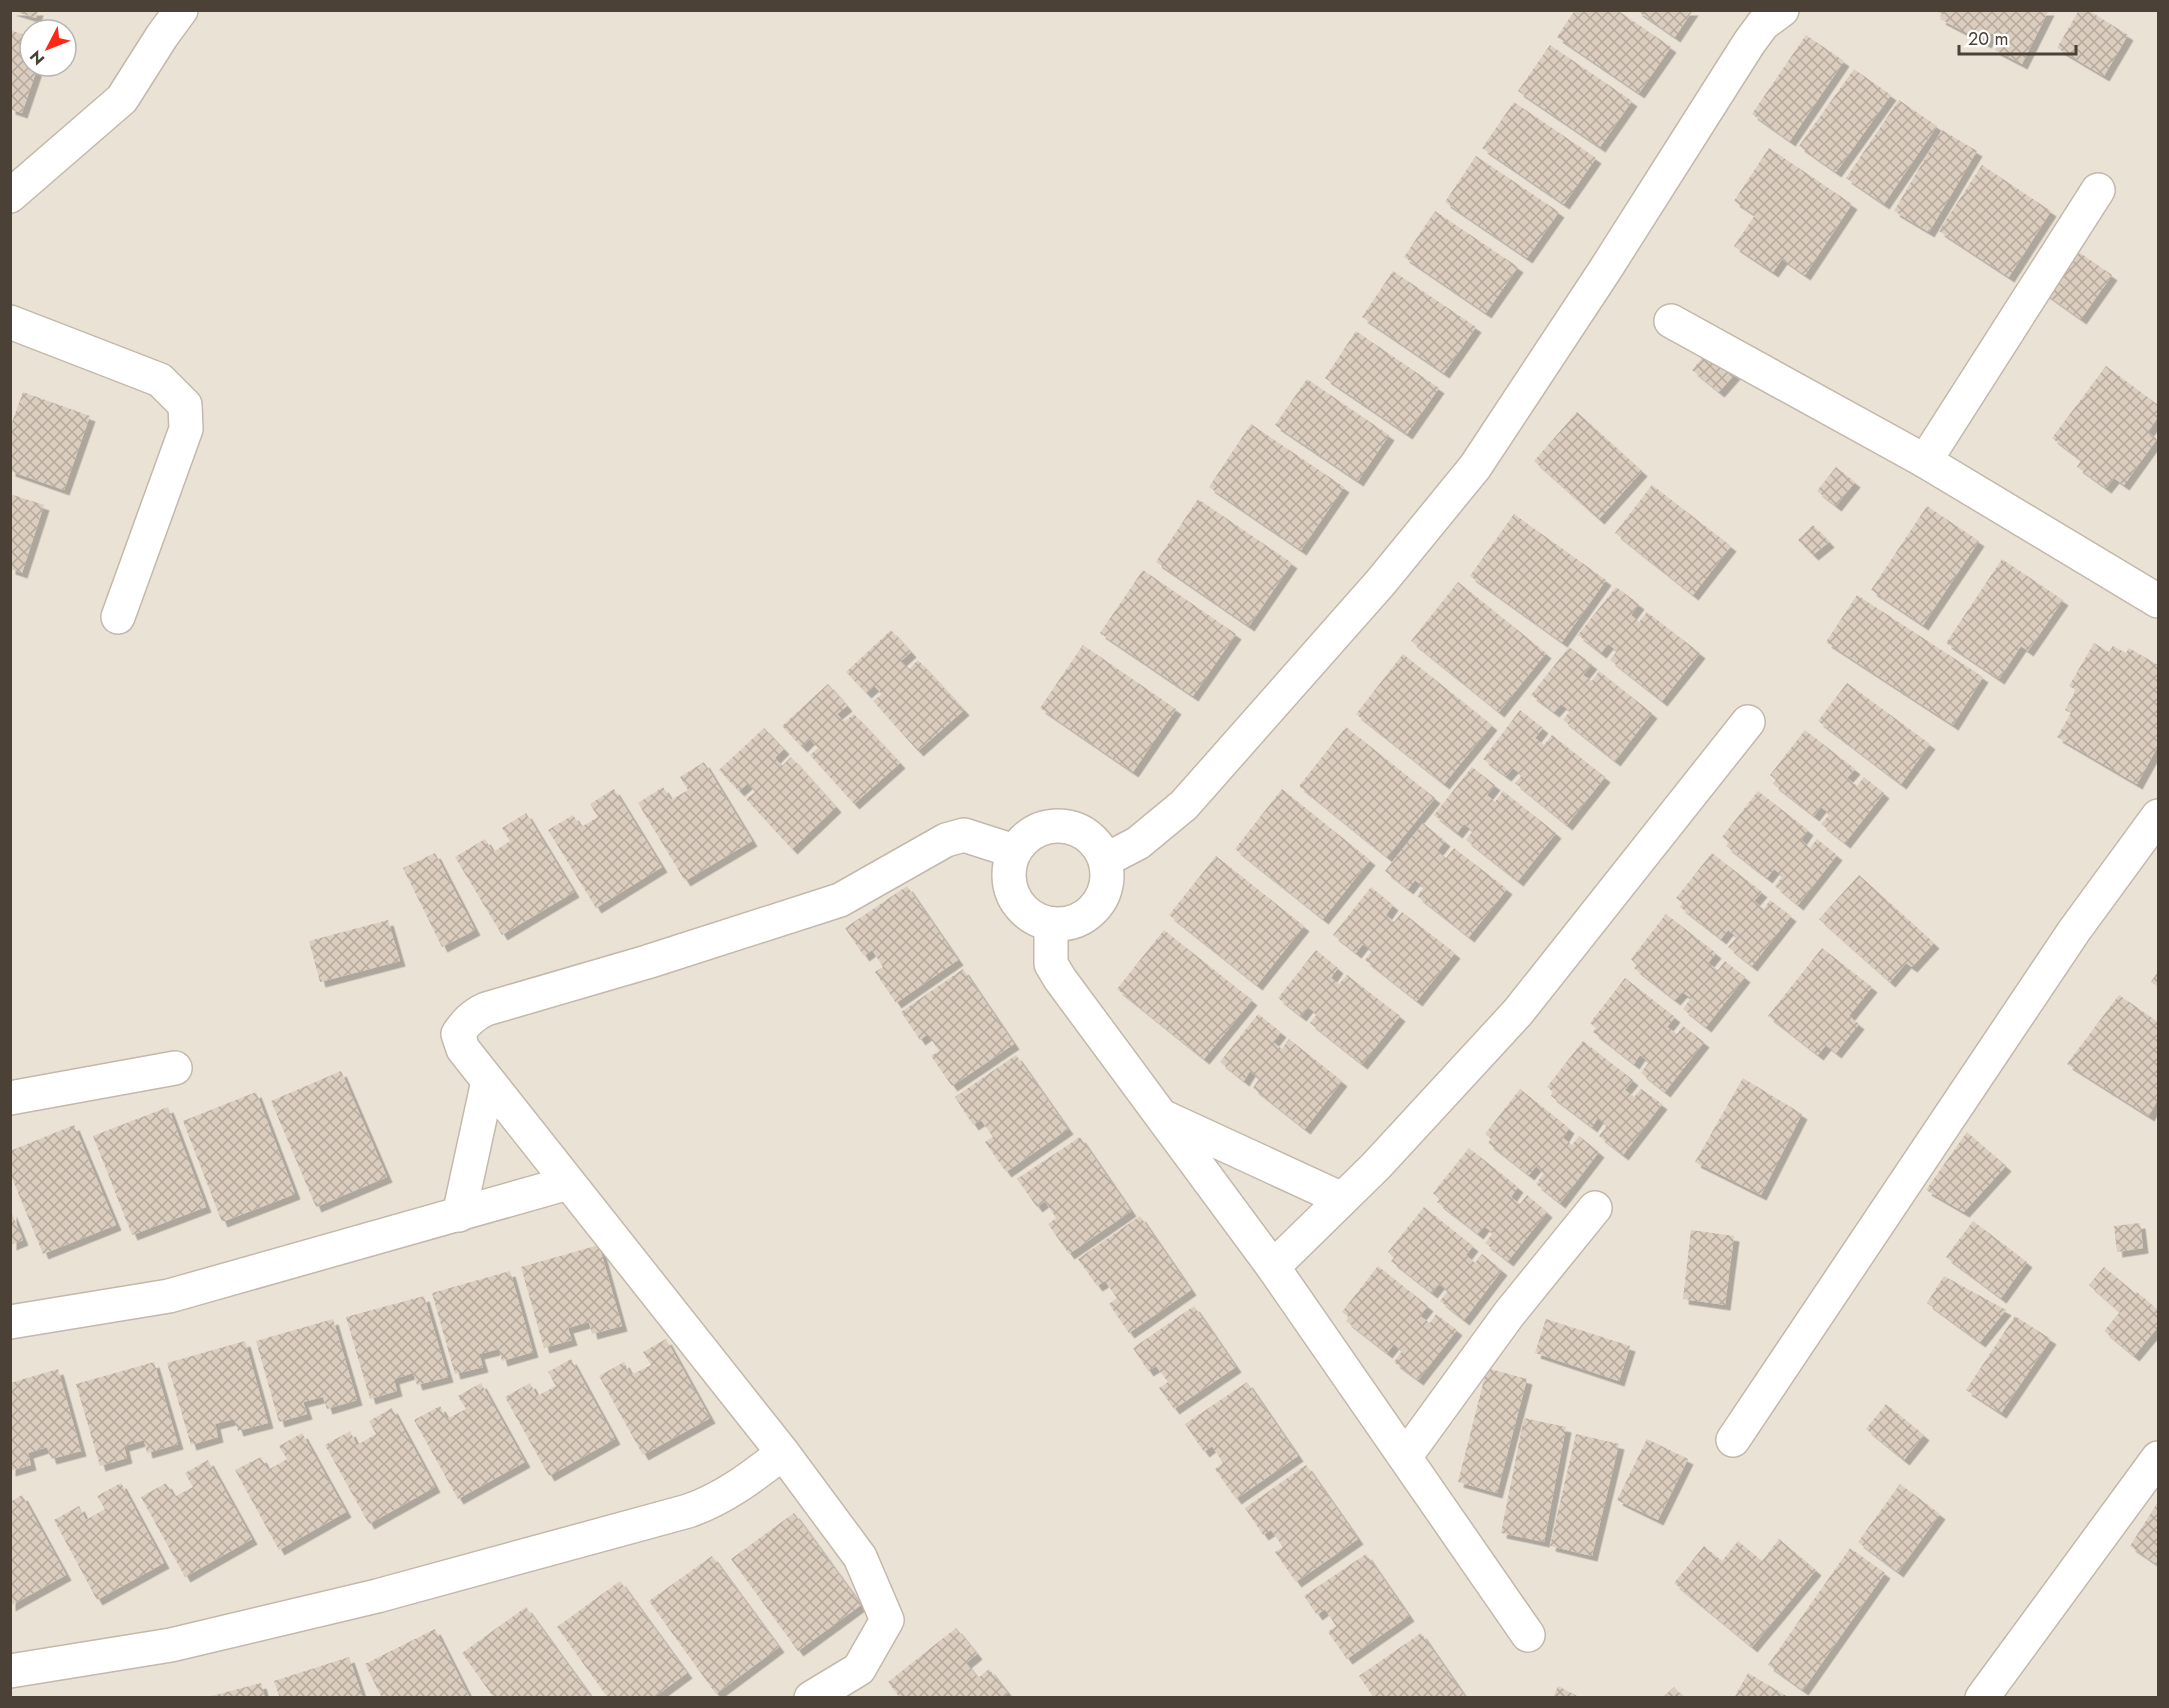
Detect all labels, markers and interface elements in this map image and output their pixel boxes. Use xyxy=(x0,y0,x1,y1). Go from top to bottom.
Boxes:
north arrow xyxy=(18,18,78,78)
scale bar xyxy=(1959,18,2076,56)
text: 20 m xyxy=(1968,26,2008,52)
text: N xyxy=(24,45,50,70)

